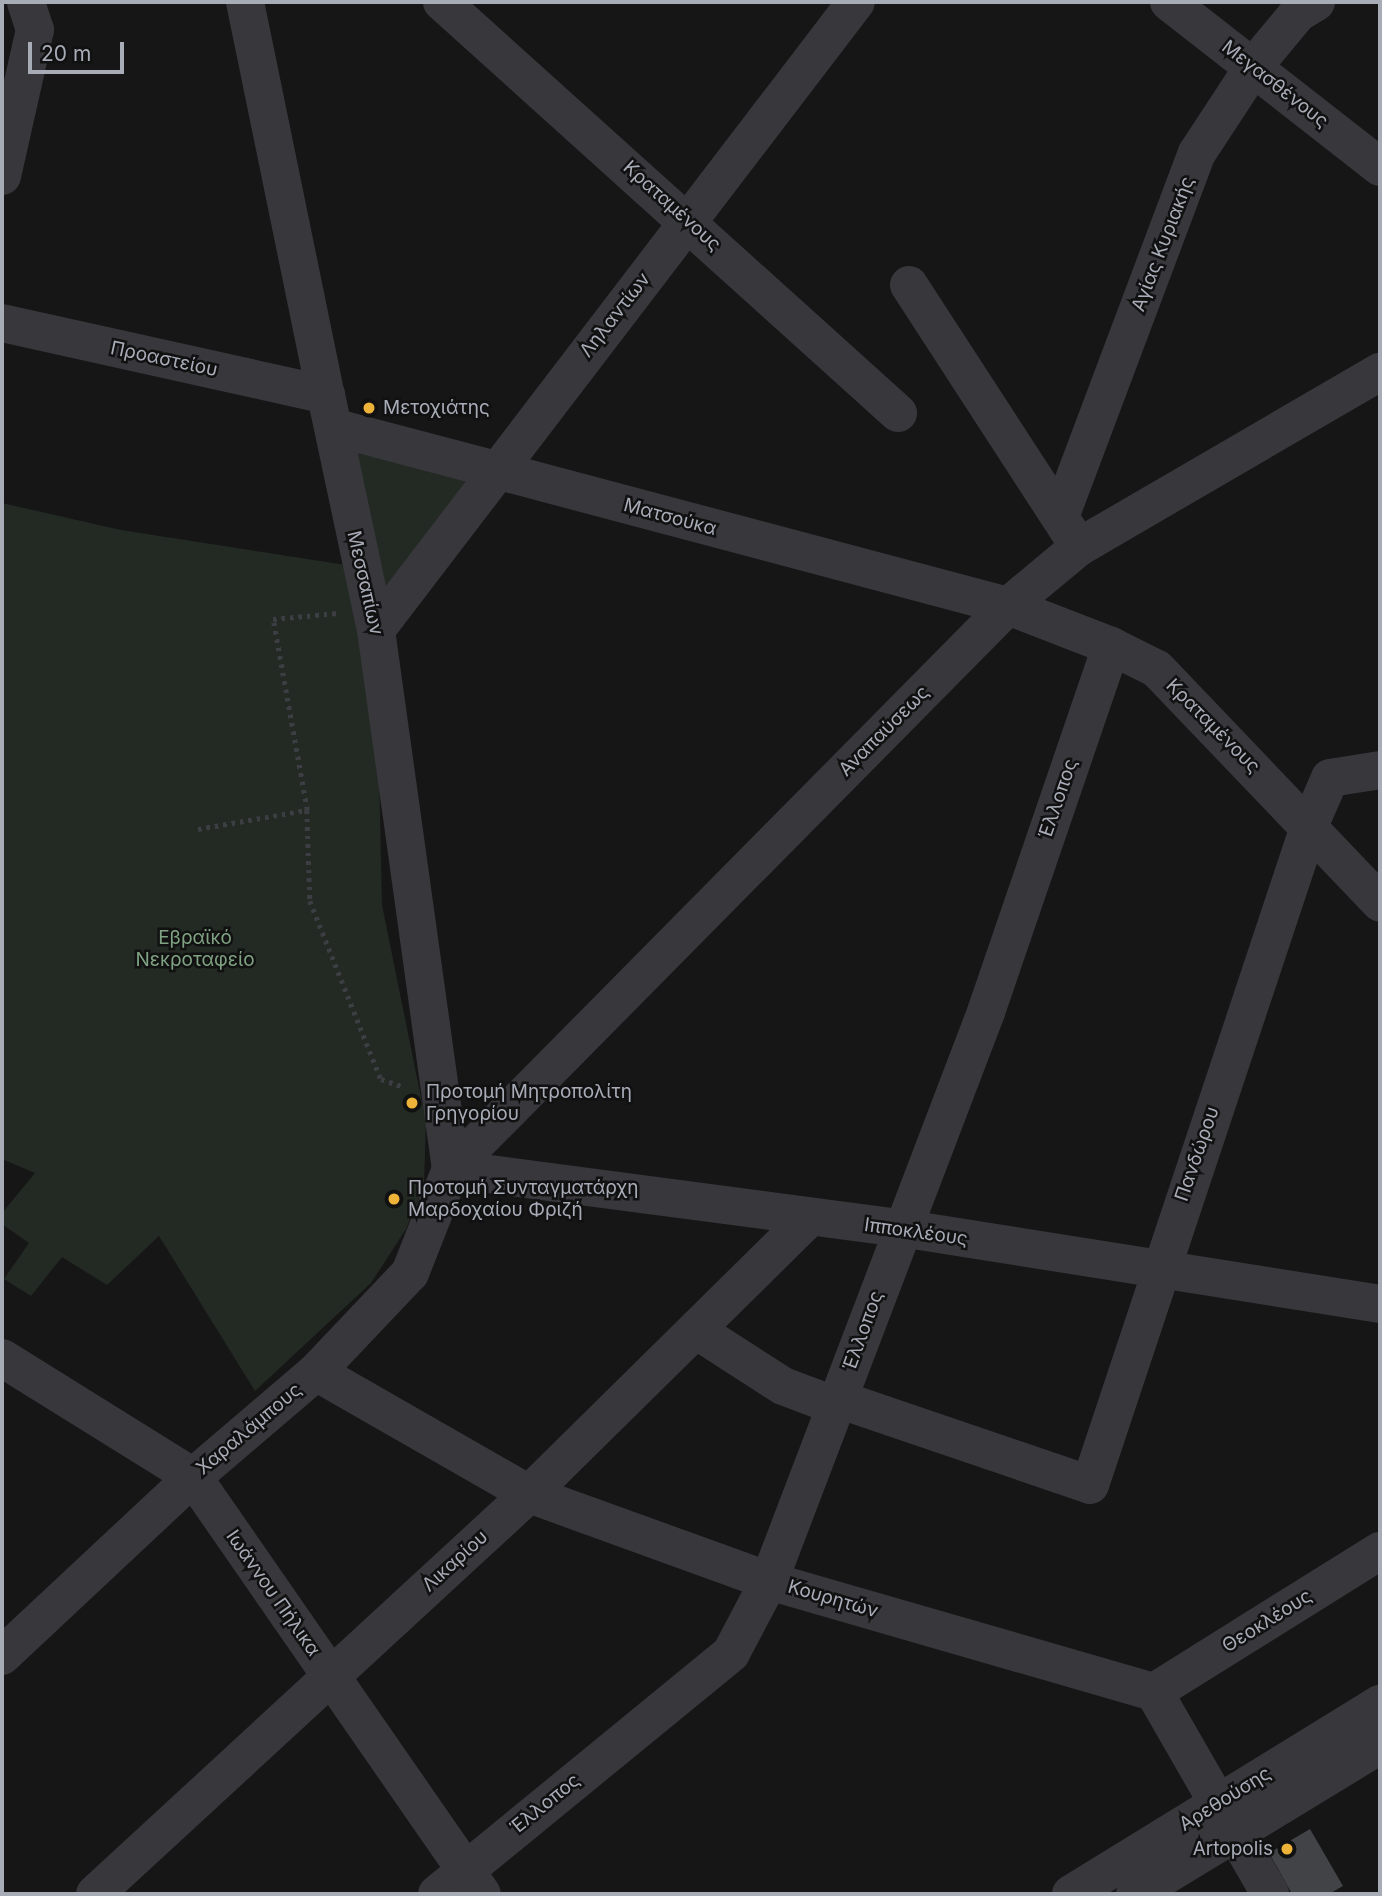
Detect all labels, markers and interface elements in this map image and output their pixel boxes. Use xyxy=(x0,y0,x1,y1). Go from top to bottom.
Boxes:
scale bar xyxy=(32,28,128,72)
street label: Μεγασθένους xyxy=(1217,35,1333,133)
text: 20 m xyxy=(41,41,91,66)
street label: Κραταμένους xyxy=(618,156,726,256)
street label: Αγίας Κυριακής xyxy=(1127,173,1199,315)
street label: Ληλαντίων xyxy=(575,268,655,362)
street label: Προαστείου xyxy=(108,337,220,381)
place label: Μετοχιάτης xyxy=(383,397,490,419)
marker: Μετοχιάτης xyxy=(361,400,377,416)
street label: Ματσούκα xyxy=(621,494,719,540)
street label: Μεσσαπίων xyxy=(342,529,388,637)
street label: Κραταμένους xyxy=(1161,674,1265,778)
street label: Αναπαύσεως xyxy=(834,681,934,781)
street label: Έλλοπος xyxy=(1034,756,1082,842)
park label: Εβραϊκό Νεκροταφείο xyxy=(135,927,255,971)
place label: Προτομή Μητροπολίτη Γρηγορίου xyxy=(426,1081,632,1125)
marker: Προτομή Μητροπολίτη Γρηγορίου xyxy=(404,1095,420,1111)
street label: Πανδώρου xyxy=(1170,1104,1224,1204)
place label: Προτομή Συνταγματάρχη Μαρδοχαίου Φριζή xyxy=(408,1177,639,1221)
marker: Προτομή Συνταγματάρχη Μαρδοχαίου Φριζή xyxy=(386,1191,402,1207)
street label: Ιπποκλέους xyxy=(863,1213,969,1251)
street label: Έλλοπος xyxy=(838,1288,888,1374)
street label: Χαραλάμπους xyxy=(192,1378,306,1480)
street label: Ιωάννου Πήλικα xyxy=(221,1526,325,1660)
street label: Λικαρίου xyxy=(417,1526,493,1596)
street label: Κουρητών xyxy=(785,1575,881,1623)
street label: Θεοκλέους xyxy=(1218,1584,1316,1658)
street label: Αρεθούσης xyxy=(1175,1762,1275,1836)
street label: Έλλοπος xyxy=(505,1769,585,1839)
place label: Artopolis xyxy=(1193,1838,1273,1860)
marker: Artopolis xyxy=(1279,1841,1295,1857)

